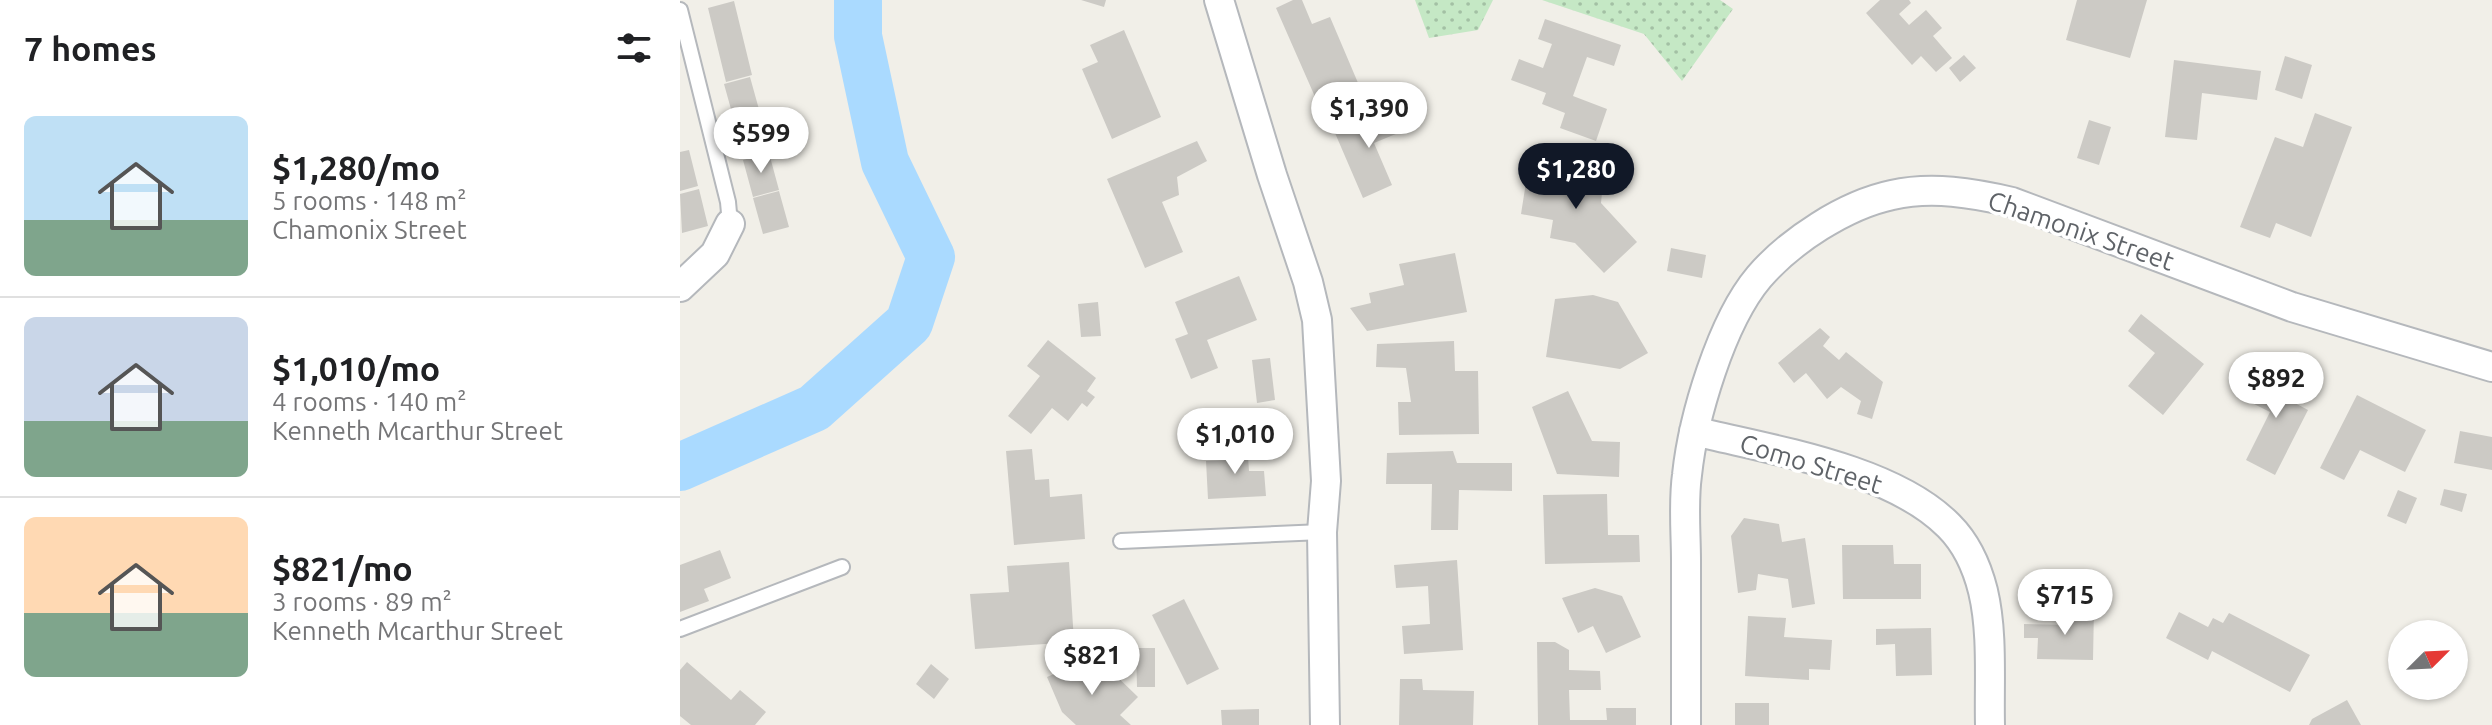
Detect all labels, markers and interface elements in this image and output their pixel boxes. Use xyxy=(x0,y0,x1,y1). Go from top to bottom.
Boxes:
icon: filters xyxy=(612,26,656,70)
text: 7 homes xyxy=(24,29,157,67)
pin: $1,390 xyxy=(1304,82,1434,150)
text: $1,390 xyxy=(1329,93,1409,122)
pin: $599 xyxy=(714,107,808,175)
text: $599 xyxy=(732,118,790,147)
pin: $1,280 xyxy=(1511,143,1641,211)
icon: home xyxy=(88,148,184,244)
text: $1,280/mo xyxy=(272,148,440,186)
text: $1,280 xyxy=(1536,154,1616,183)
street label: Chamonix Street xyxy=(1984,185,2178,276)
text: 5 rooms · 148 m² xyxy=(272,186,467,215)
text: Chamonix Street xyxy=(272,215,467,244)
icon: home xyxy=(88,349,184,445)
text: $1,010/mo xyxy=(272,349,440,387)
pin: $892 xyxy=(2229,352,2323,420)
text: $892 xyxy=(2247,363,2305,392)
text: 4 rooms · 140 m² xyxy=(272,387,467,416)
pin: $1,010 xyxy=(1170,408,1300,476)
text: Kenneth Mcarthur Street xyxy=(272,416,563,445)
text: $1,010 xyxy=(1195,419,1275,448)
street label: Como Street xyxy=(1736,428,1886,499)
icon: home xyxy=(88,549,184,645)
text: $821/mo xyxy=(272,549,413,587)
pin: $715 xyxy=(2018,569,2112,637)
text: $715 xyxy=(2036,580,2094,609)
text: 3 rooms · 89 m² xyxy=(272,587,452,616)
text: Kenneth Mcarthur Street xyxy=(272,616,563,645)
north arrow xyxy=(2388,620,2468,700)
map controls xyxy=(2388,620,2468,700)
pin: $821 xyxy=(1045,629,1139,697)
text: $821 xyxy=(1063,640,1121,669)

